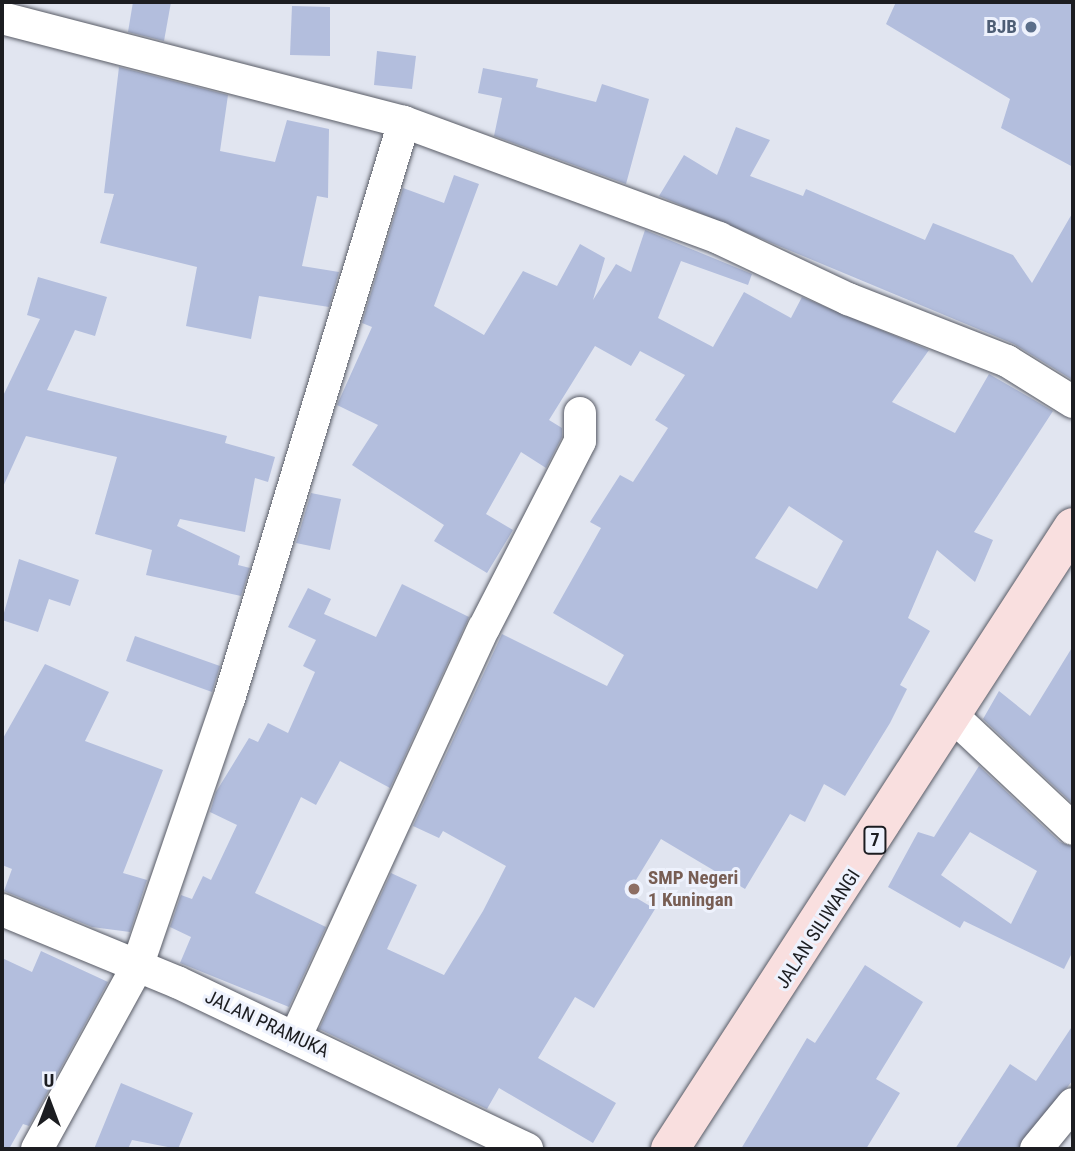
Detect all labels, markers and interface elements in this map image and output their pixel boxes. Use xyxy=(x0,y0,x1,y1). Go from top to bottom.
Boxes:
place label: BJB xyxy=(986,16,1017,38)
marker: BJB xyxy=(1023,19,1039,35)
road number: 7 xyxy=(863,826,887,854)
street label: JALAN SILIWANGI xyxy=(771,865,865,993)
place label: SMP Negeri 1 Kuningan xyxy=(648,867,738,911)
marker: SMP Negeri 1 Kuningan xyxy=(626,881,642,897)
street label: JALAN PRAMUKA xyxy=(201,985,333,1063)
north arrow xyxy=(14,1067,84,1137)
text: U xyxy=(44,1069,54,1092)

